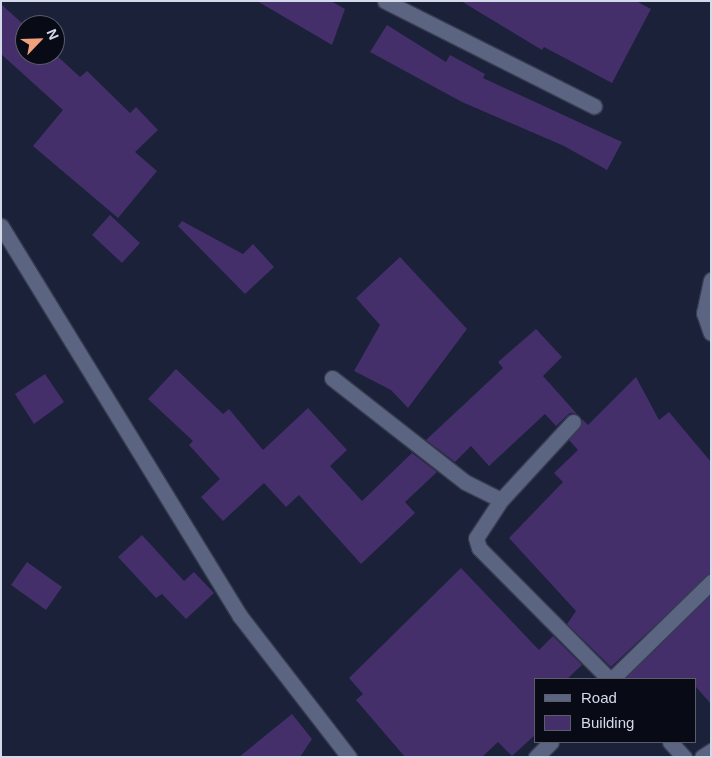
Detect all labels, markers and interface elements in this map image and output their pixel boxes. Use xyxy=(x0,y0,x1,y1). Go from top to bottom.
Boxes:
north arrow xyxy=(15,15,65,65)
text: N xyxy=(43,26,62,42)
legend xyxy=(534,678,697,743)
text: Road xyxy=(581,689,617,706)
text: Building xyxy=(581,714,634,731)

